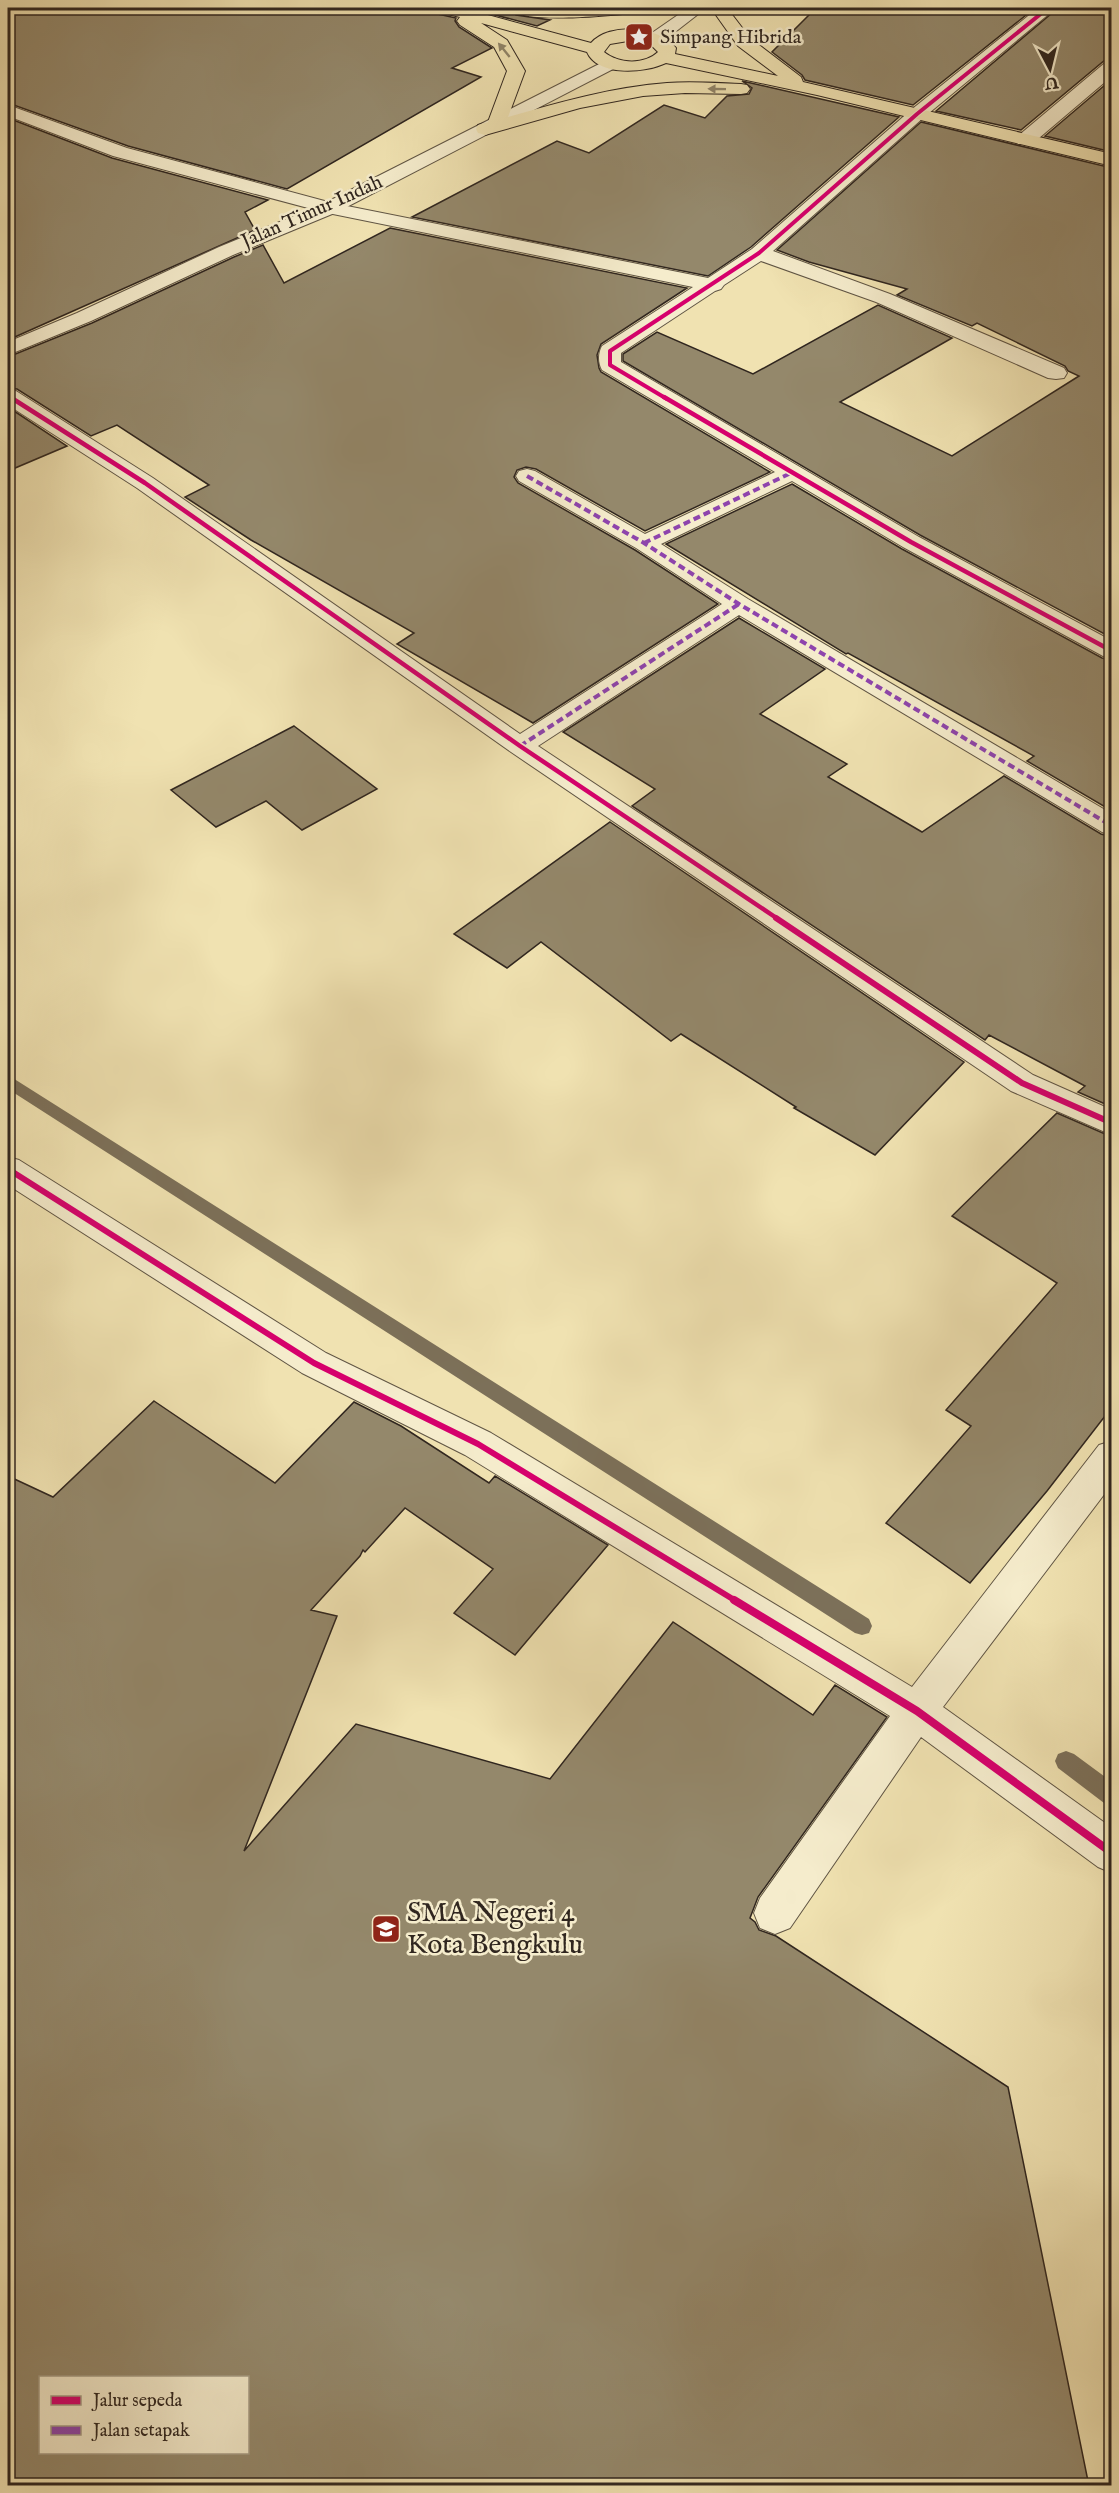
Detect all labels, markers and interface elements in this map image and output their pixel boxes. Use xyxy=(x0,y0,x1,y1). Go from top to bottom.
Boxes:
place icon: Simpang Hibrida xyxy=(623,21,655,53)
place label: Simpang Hibrida xyxy=(660,25,802,50)
north arrow xyxy=(1020,39,1080,99)
one-way arrow xyxy=(497,42,510,58)
text: U xyxy=(1043,71,1061,93)
one-way arrow xyxy=(707,84,726,93)
street label: Jalan Timur Indah xyxy=(236,170,387,255)
place label: SMA Negeri 4 Kota Bengkulu xyxy=(407,1896,583,1963)
school or university icon: SMA Negeri 4 Kota Bengkulu xyxy=(370,1913,402,1945)
legend xyxy=(39,2376,249,2454)
text: Jalur sepeda xyxy=(91,2390,183,2413)
text: Jalan setapak xyxy=(91,2420,190,2443)

